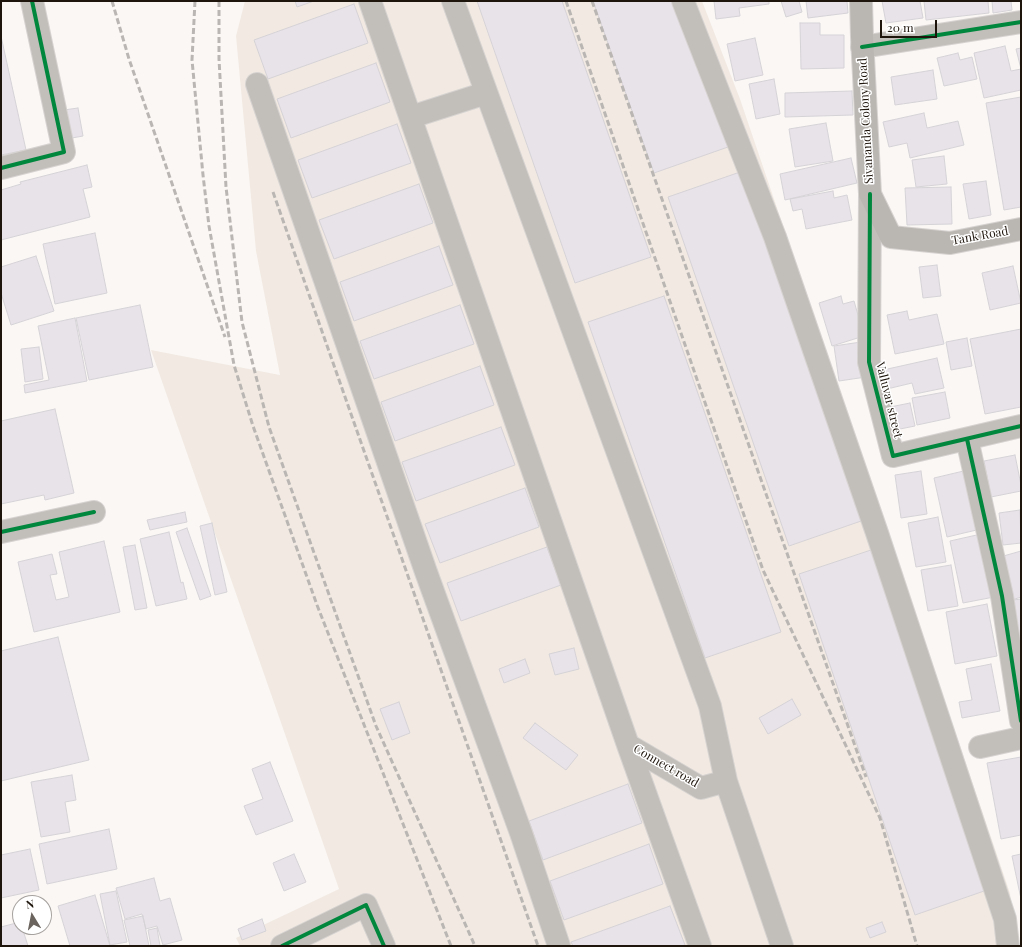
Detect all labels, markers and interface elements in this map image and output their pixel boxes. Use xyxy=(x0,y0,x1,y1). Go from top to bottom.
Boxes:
scale bar xyxy=(882,12,939,38)
text: 20 m xyxy=(887,19,914,35)
street label: Sivananda Colony Road xyxy=(856,58,876,184)
street label: Tank Road xyxy=(951,224,1009,248)
street label: Valluvar street xyxy=(873,360,905,440)
street label: Connect road xyxy=(631,742,701,790)
north arrow xyxy=(12,895,52,935)
text: N xyxy=(25,896,35,912)

